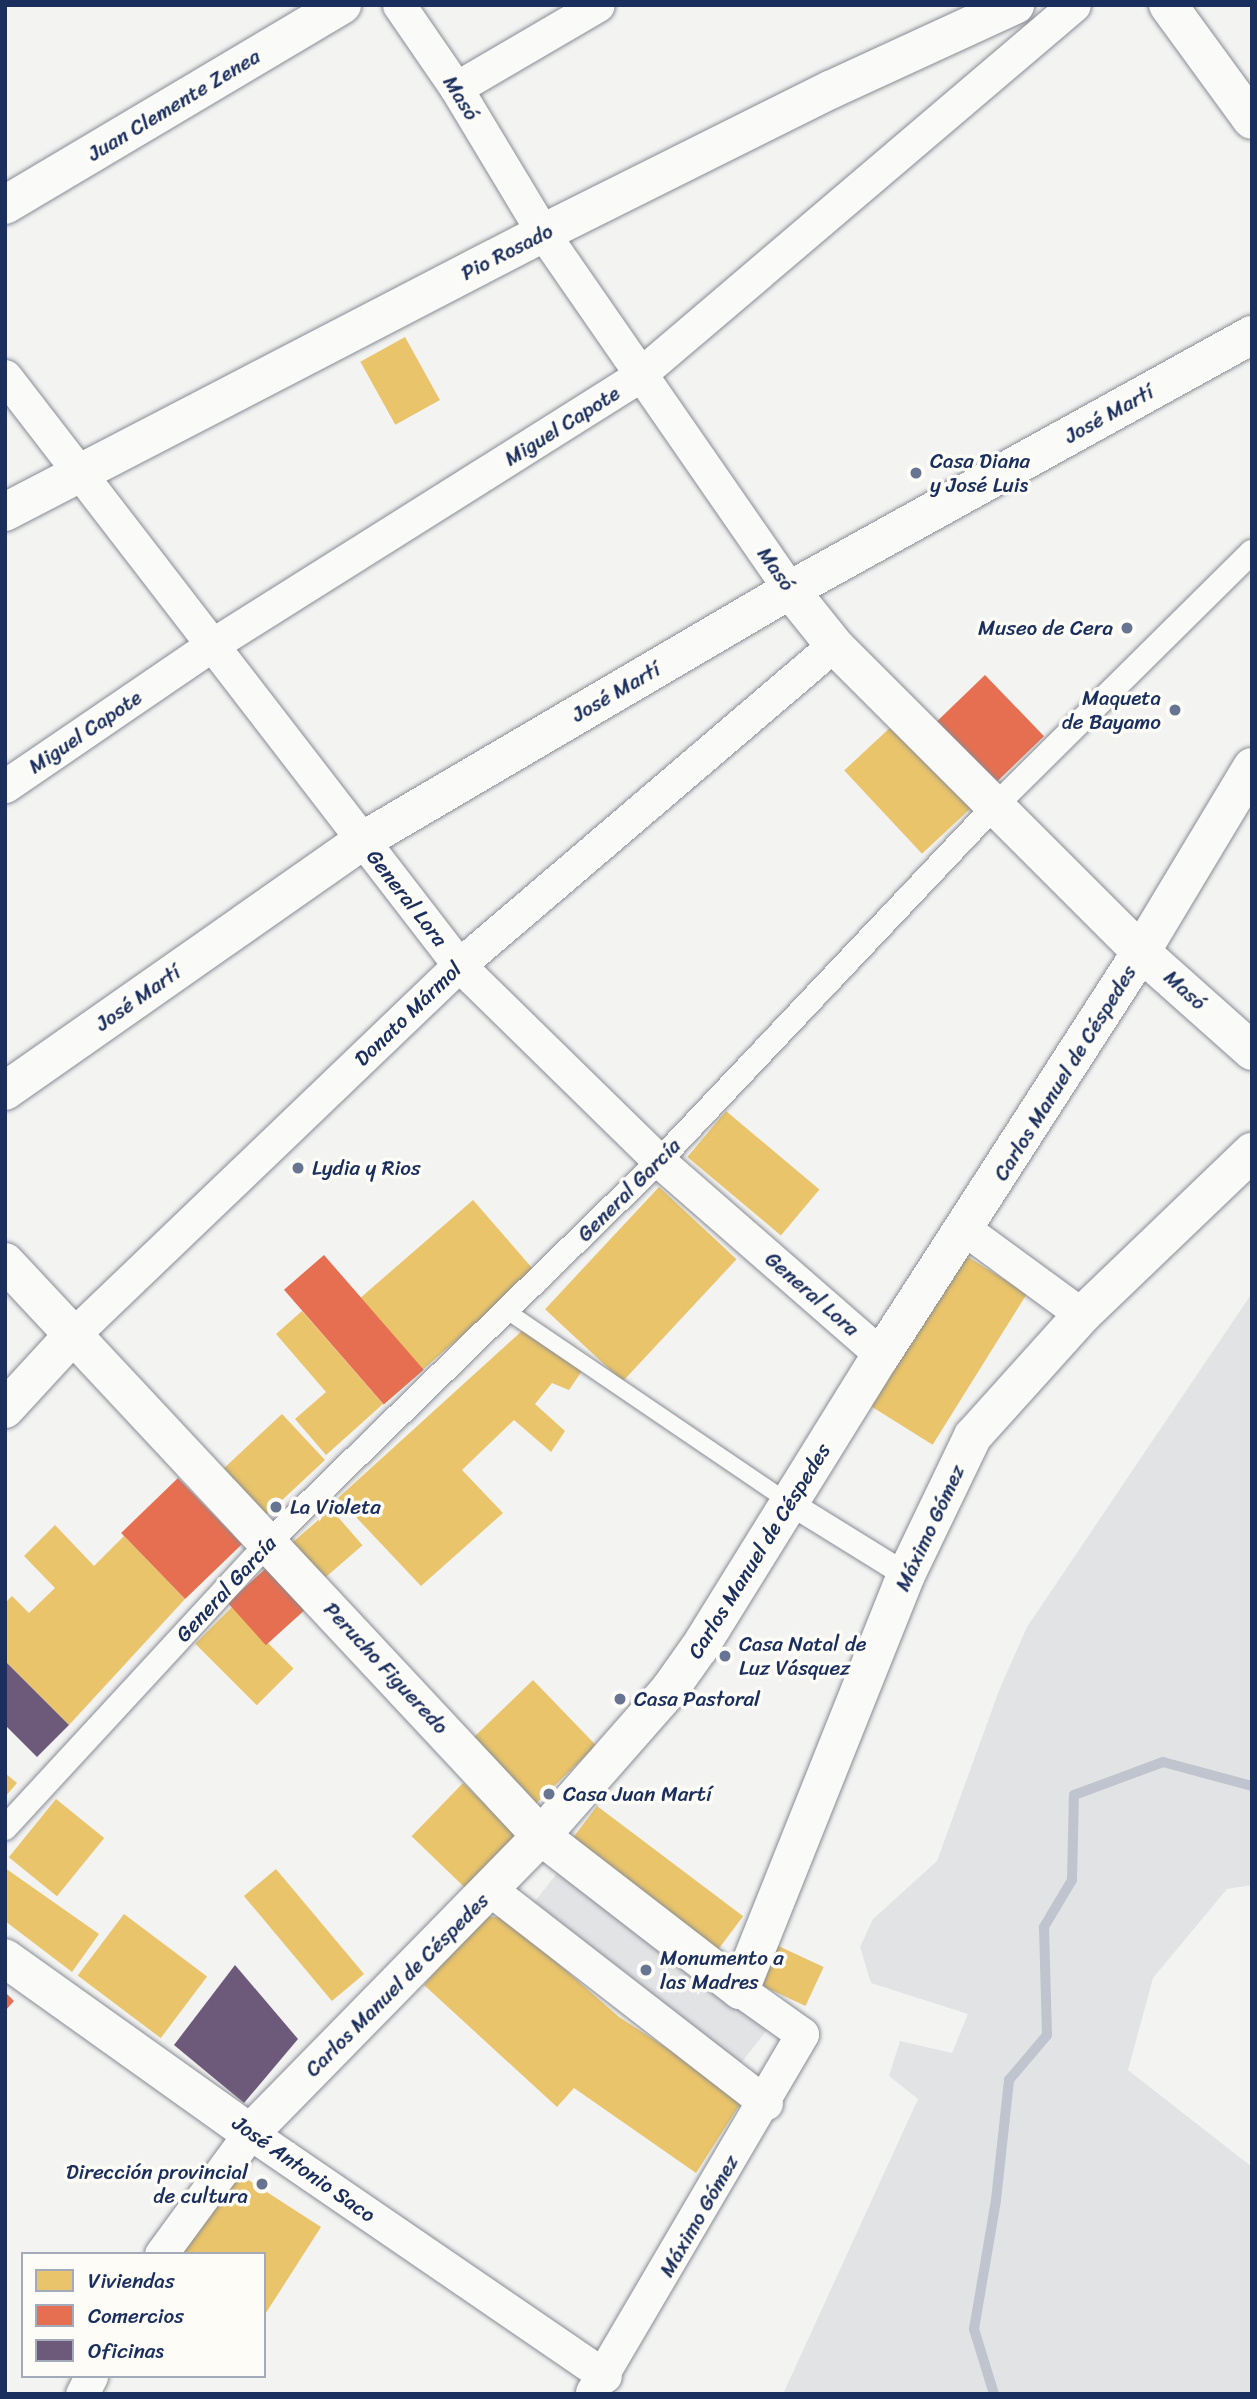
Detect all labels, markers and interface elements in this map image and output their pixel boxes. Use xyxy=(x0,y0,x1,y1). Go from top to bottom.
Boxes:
street label: Juan Clemente Zenea xyxy=(83,44,265,166)
street label: Masó xyxy=(438,71,484,125)
street label: Pio Rosado xyxy=(457,218,557,286)
street label: José Martí xyxy=(1060,379,1158,449)
street label: Miguel Capote xyxy=(500,381,624,471)
place label: Casa Diana y José Luis xyxy=(930,448,1030,498)
marker: Casa Diana y José Luis xyxy=(908,465,924,481)
street label: Masó xyxy=(752,542,800,596)
place label: Museo de Cera xyxy=(978,615,1113,641)
marker: Museo de Cera xyxy=(1119,620,1135,636)
street label: José Martí xyxy=(567,657,665,727)
street label: Miguel Capote xyxy=(24,685,146,779)
place label: Maqueta de Bayamo xyxy=(1062,685,1161,735)
marker: Maqueta de Bayamo xyxy=(1167,702,1183,718)
street label: General Lora xyxy=(361,844,453,952)
street label: Donato Mármol xyxy=(349,957,467,1071)
street label: José Martí xyxy=(91,960,185,1036)
street label: Carlos Manuel de Céspedes xyxy=(988,961,1142,1185)
street label: Masó xyxy=(1159,965,1211,1015)
street label: General García xyxy=(572,1133,686,1247)
place label: Lydia y Rios xyxy=(312,1155,421,1181)
marker: Lydia y Rios xyxy=(290,1160,306,1176)
street label: General Lora xyxy=(760,1246,864,1342)
street label: Carlos Manuel de Céspedes xyxy=(682,1439,836,1663)
street label: Máximo Gómez xyxy=(890,1461,970,1595)
place label: La Violeta xyxy=(290,1494,380,1520)
marker: La Violeta xyxy=(268,1499,284,1515)
street label: General García xyxy=(171,1531,281,1647)
street label: Perucho Figueredo xyxy=(318,1597,454,1739)
place label: Casa Natal de Luz Vásquez xyxy=(739,1631,866,1681)
marker: Casa Natal de Luz Vásquez xyxy=(717,1648,733,1664)
place label: Casa Pastoral xyxy=(634,1686,761,1712)
marker: Casa Pastoral xyxy=(612,1691,628,1707)
place label: Casa Juan Martí xyxy=(563,1781,712,1807)
marker: Casa Juan Martí xyxy=(541,1786,557,1802)
street label: Carlos Manuel de Céspedes xyxy=(300,1888,494,2082)
place label: Monumento a las Madres xyxy=(660,1945,784,1995)
marker: Monumento a las Madres xyxy=(638,1962,654,1978)
street label: José Antonio Saco xyxy=(227,2110,381,2228)
street label: Máximo Gómez xyxy=(654,2150,744,2282)
place label: Dirección provincial de cultura xyxy=(66,2159,248,2209)
marker: Dirección provincial de cultura xyxy=(254,2176,270,2192)
legend xyxy=(21,2252,266,2378)
text: Viviendas xyxy=(88,2262,175,2300)
text: Comercios xyxy=(88,2297,184,2335)
text: Oficinas xyxy=(88,2332,164,2370)

